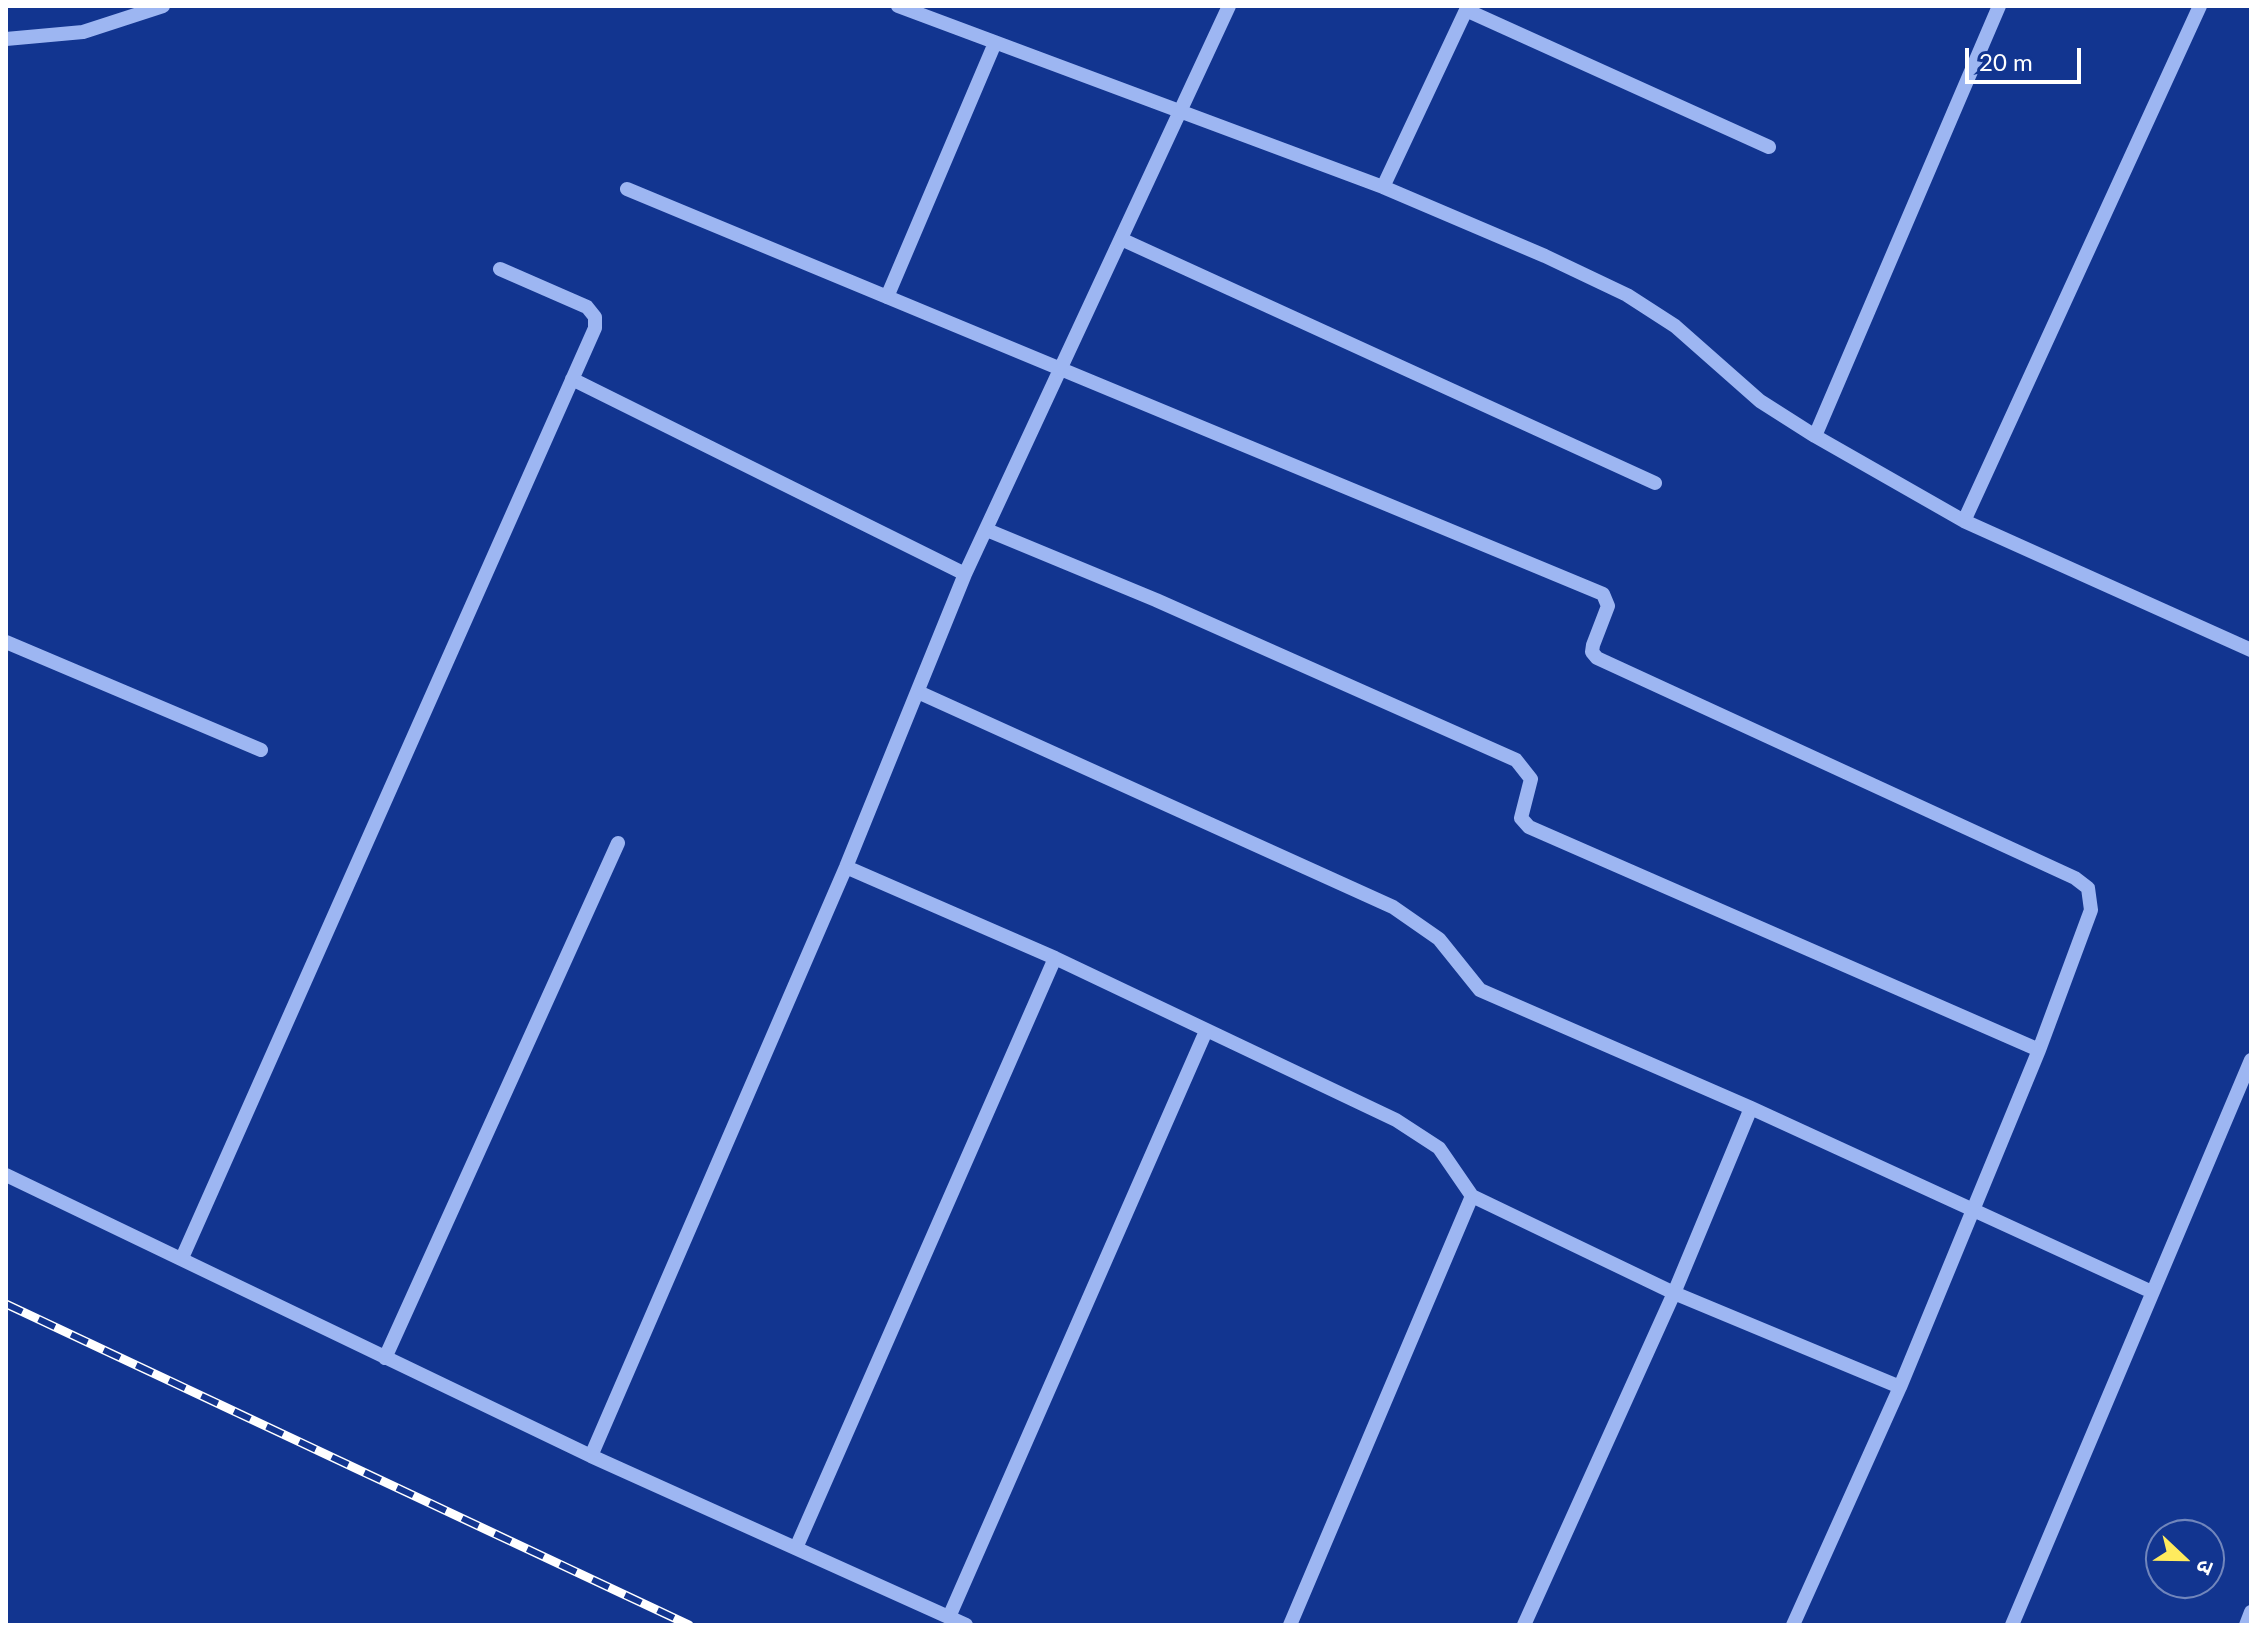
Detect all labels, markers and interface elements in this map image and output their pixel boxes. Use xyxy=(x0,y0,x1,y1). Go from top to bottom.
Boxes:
scale bar xyxy=(1969,32,2085,82)
text: 20 m xyxy=(1979,47,2033,76)
north arrow xyxy=(2145,1519,2225,1599)
text: उ xyxy=(2191,1556,2221,1578)

